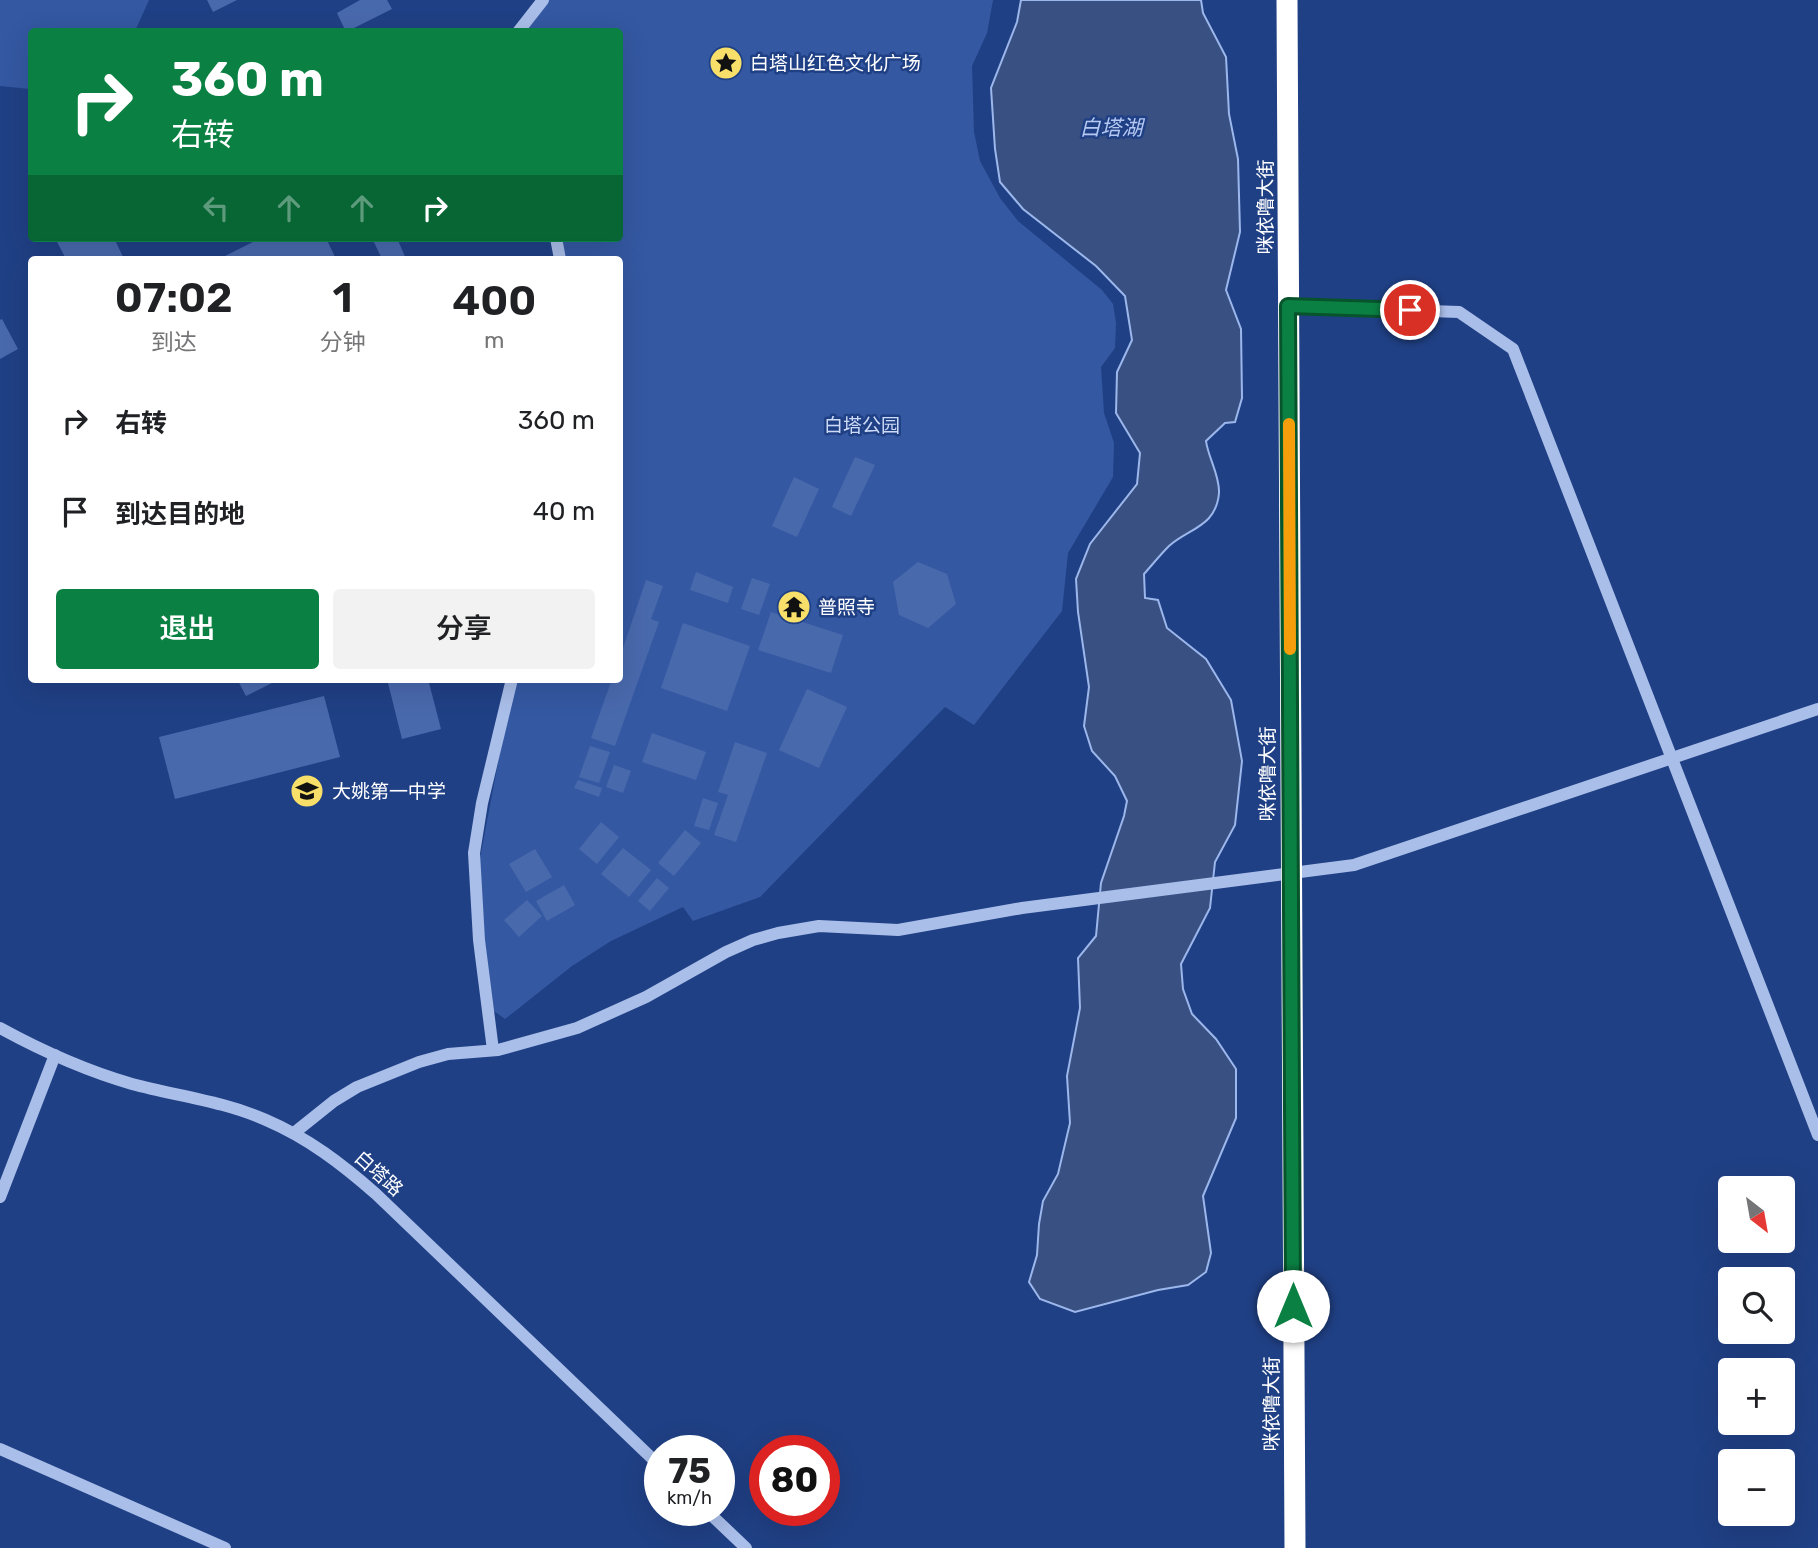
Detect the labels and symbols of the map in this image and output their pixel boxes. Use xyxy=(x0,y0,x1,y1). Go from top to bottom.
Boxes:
place icon: 白塔山红色文化广场 xyxy=(707,44,745,82)
place label: 白塔山红色文化广场 xyxy=(750,52,921,75)
water label: 白塔湖 xyxy=(1080,115,1145,140)
street label: 咪依噜大街 xyxy=(1254,159,1277,255)
pin xyxy=(1380,280,1440,340)
park label: 白塔公园 xyxy=(824,414,900,437)
temple icon: 普照寺 xyxy=(775,588,813,626)
place label: 普照寺 xyxy=(818,596,875,619)
street label: 咪依噜大街 xyxy=(1256,726,1279,822)
school or university icon: 大姚第一中学 xyxy=(288,772,326,810)
place label: 大姚第一中学 xyxy=(332,780,446,803)
street label: 白塔路 xyxy=(350,1146,408,1201)
north arrow xyxy=(1718,1176,1796,1253)
position arrow xyxy=(1256,1269,1330,1343)
street label: 咪依噜大街 xyxy=(1260,1356,1283,1452)
speed limit sign: 80 xyxy=(749,1435,840,1526)

